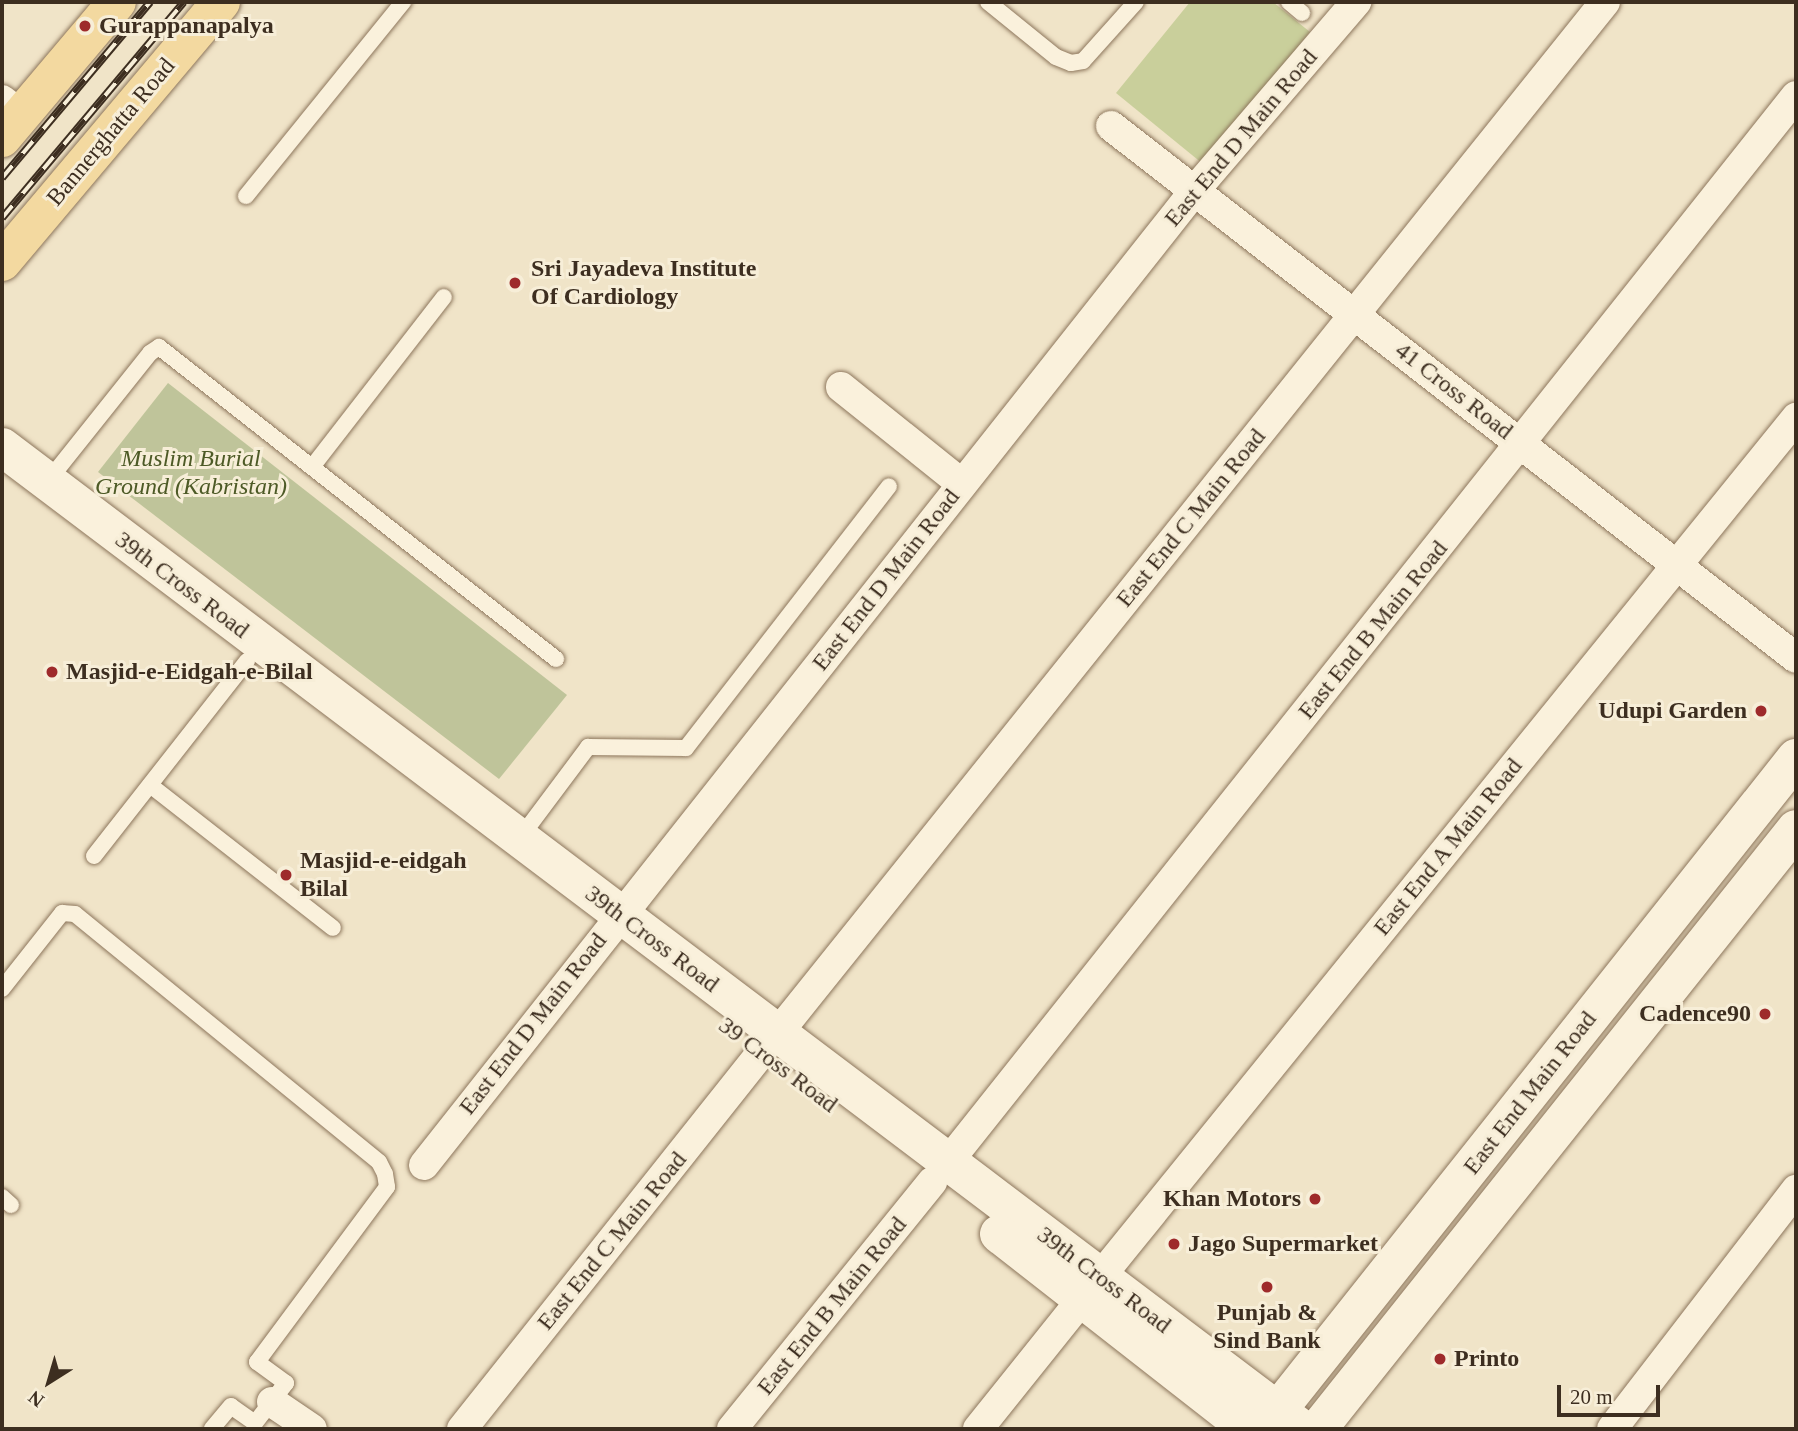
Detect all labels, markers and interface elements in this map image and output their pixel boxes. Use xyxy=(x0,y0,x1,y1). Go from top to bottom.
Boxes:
place label: Gurappanapalya xyxy=(99,12,274,40)
marker: Gurappanapalya xyxy=(77,18,93,34)
street label: East End D Main Road xyxy=(1158,43,1324,233)
street label: Bannerghatta Road xyxy=(41,52,181,212)
place label: Sri Jayadeva Institute Of Cardiology xyxy=(531,255,756,311)
marker: Sri Jayadeva Institute Of Cardiology xyxy=(505,273,525,293)
street label: 41 Cross Road xyxy=(1389,336,1519,446)
street label: East End C Main Road xyxy=(1110,423,1272,613)
park label: Muslim Burial Ground (Kabristan) xyxy=(95,445,287,501)
street label: East End D Main Road xyxy=(806,483,966,677)
street label: 39th Cross Road xyxy=(109,525,255,645)
street label: East End B Main Road xyxy=(1292,535,1454,725)
place label: Masjid-e-Eidgah-e-Bilal xyxy=(66,658,313,686)
marker: Masjid-e-Eidgah-e-Bilal xyxy=(44,664,60,680)
place label: Udupi Garden xyxy=(1598,697,1747,725)
marker: Udupi Garden xyxy=(1753,703,1769,719)
street label: East End A Main Road xyxy=(1367,751,1529,943)
place label: Masjid-e-eidgah Bilal xyxy=(300,847,467,903)
marker: Masjid-e-eidgah Bilal xyxy=(278,867,294,883)
street label: 39th Cross Road xyxy=(579,879,725,999)
street label: East End D Main Road xyxy=(453,927,613,1121)
place label: Cadence90 xyxy=(1639,1000,1751,1028)
street label: East End Main Road xyxy=(1457,1006,1603,1180)
marker: Cadence90 xyxy=(1757,1006,1773,1022)
street label: 39 Cross Road xyxy=(713,1011,843,1119)
street label: East End C Main Road xyxy=(531,1146,693,1336)
place label: Khan Motors xyxy=(1163,1185,1301,1213)
marker: Khan Motors xyxy=(1307,1191,1323,1207)
street label: East End B Main Road xyxy=(751,1211,913,1401)
street label: 39th Cross Road xyxy=(1031,1220,1177,1340)
place label: Jago Supermarket xyxy=(1188,1230,1378,1258)
marker: Jago Supermarket xyxy=(1166,1236,1182,1252)
marker: Punjab & Sind Bank xyxy=(1259,1279,1275,1295)
place label: Punjab & Sind Bank xyxy=(1213,1299,1321,1355)
place label: Printo xyxy=(1454,1345,1519,1373)
north arrow xyxy=(14,1347,84,1417)
marker: Printo xyxy=(1432,1351,1448,1367)
scale bar xyxy=(1560,1372,1663,1416)
text: 20 m xyxy=(1570,1385,1613,1409)
text: N xyxy=(24,1387,48,1412)

